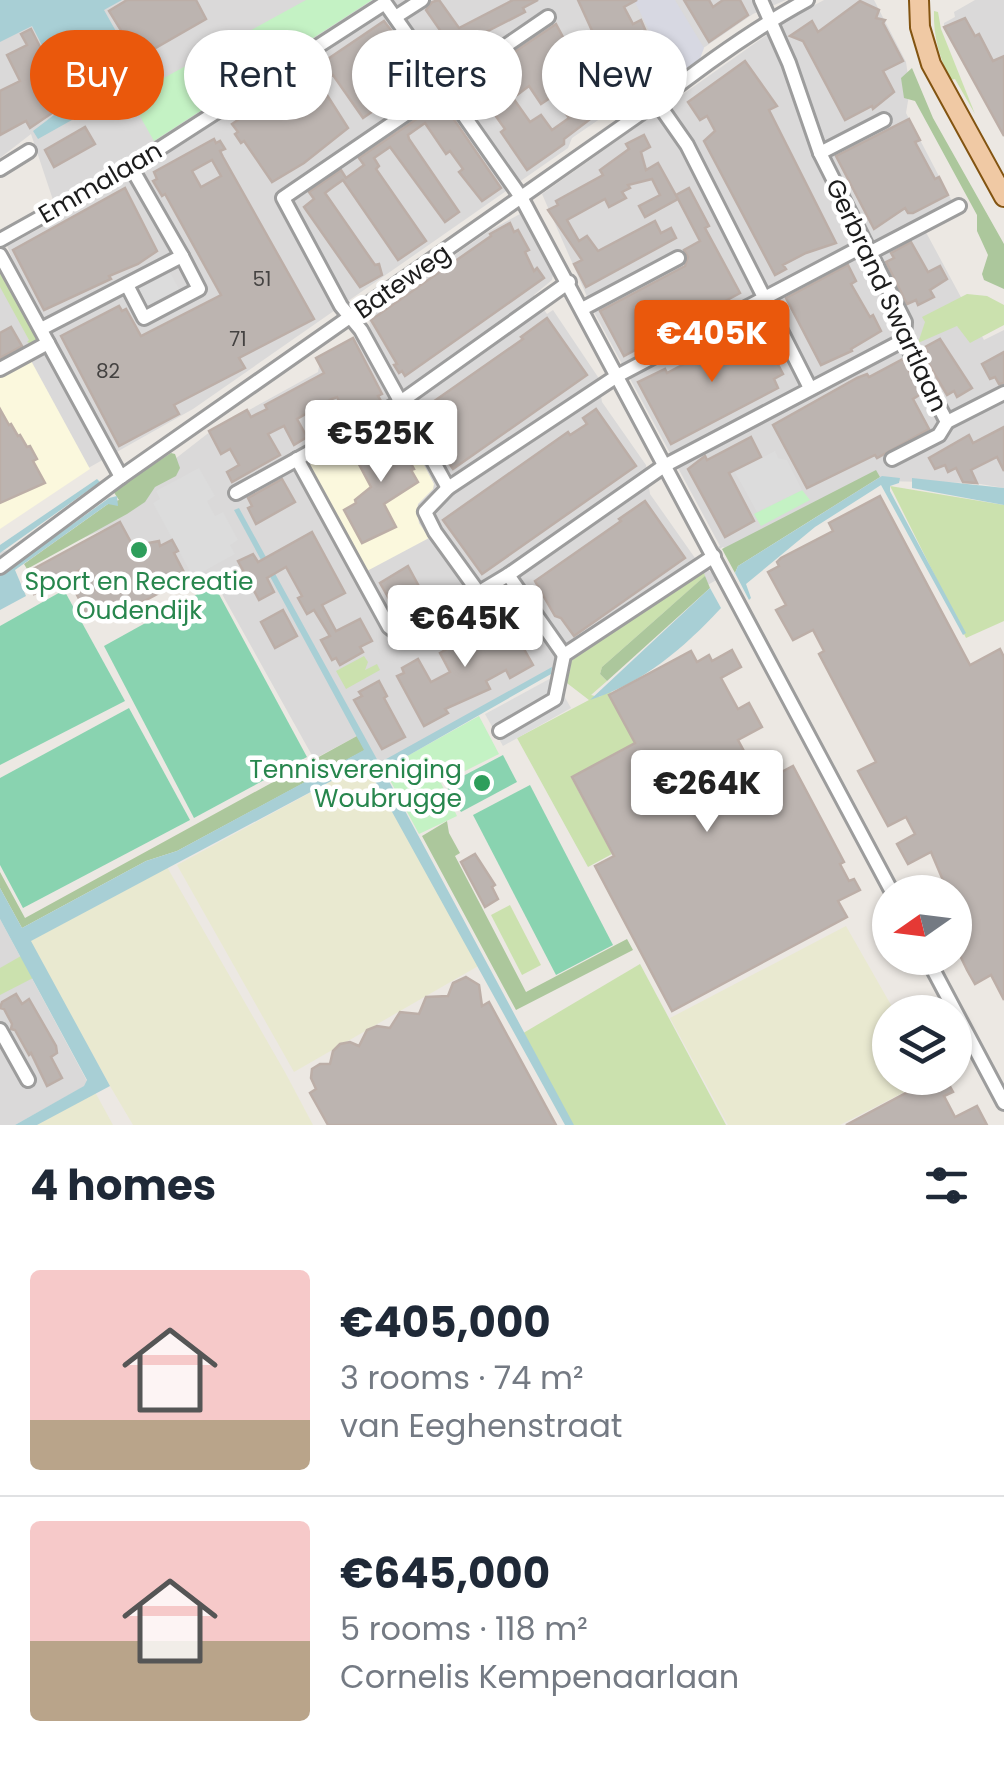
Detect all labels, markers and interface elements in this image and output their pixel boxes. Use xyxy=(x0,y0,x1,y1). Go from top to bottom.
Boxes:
chip: Buy xyxy=(30,30,164,120)
chip: Rent xyxy=(184,30,332,120)
chip: Filters xyxy=(352,30,522,120)
chip: New xyxy=(542,30,687,120)
street label: Emmalaan xyxy=(32,133,168,232)
street label: Gerbrand Swartlaan xyxy=(817,173,956,417)
street label: Bateweg xyxy=(347,236,457,327)
house number: 51 xyxy=(253,265,271,293)
pin: €405K xyxy=(642,300,782,385)
text: €405K xyxy=(656,310,768,355)
house number: 71 xyxy=(229,325,247,353)
house number: 82 xyxy=(96,357,120,385)
pin: €525K xyxy=(311,400,451,485)
text: €525K xyxy=(327,410,435,455)
marker: Sport en Recreatie Oudendijk xyxy=(128,539,150,561)
place label: Sport en Recreatie Oudendijk xyxy=(24,564,254,628)
pin: €645K xyxy=(395,585,535,670)
text: €645K xyxy=(410,595,520,640)
pin: €264K xyxy=(637,750,777,835)
place label: Tennisvereniging Woubrugge xyxy=(249,752,462,816)
text: €264K xyxy=(653,760,761,805)
marker: Tennisvereniging Woubrugge xyxy=(471,772,493,794)
north arrow xyxy=(872,875,972,975)
map controls xyxy=(872,875,972,1095)
button: layers xyxy=(872,995,972,1095)
text: 4 homes xyxy=(30,1156,216,1215)
icon: filters xyxy=(919,1158,974,1213)
text: €405,000 xyxy=(340,1293,551,1352)
icon: home xyxy=(110,1310,230,1430)
text: 3 rooms · 74 m² xyxy=(340,1355,584,1400)
text: van Eeghenstraat xyxy=(340,1403,623,1448)
text: €645,000 xyxy=(340,1544,550,1603)
icon: home xyxy=(110,1561,230,1681)
text: 5 rooms · 118 m² xyxy=(340,1606,588,1651)
text: Cornelis Kempenaarlaan xyxy=(340,1654,739,1699)

